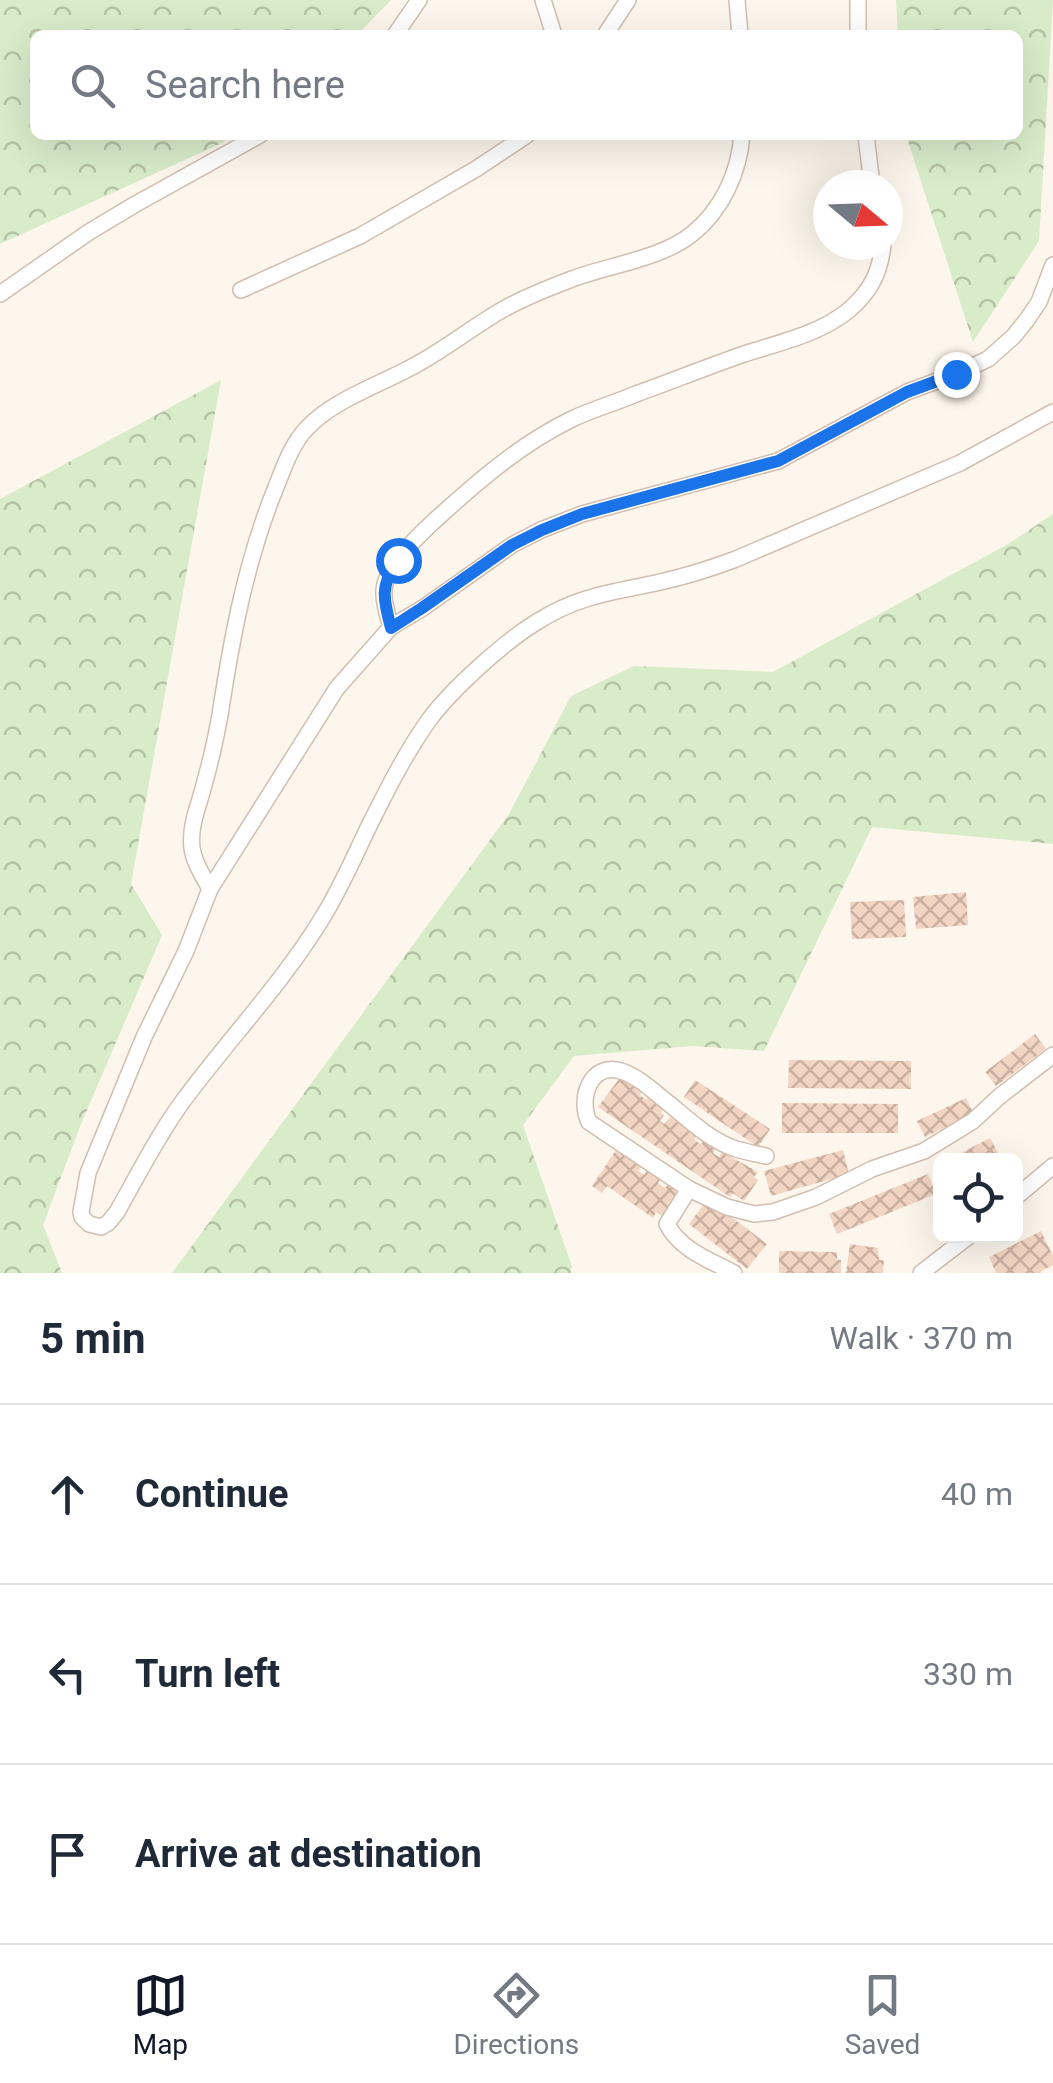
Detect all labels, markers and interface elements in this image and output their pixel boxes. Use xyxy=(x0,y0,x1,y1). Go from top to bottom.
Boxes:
search box xyxy=(30,30,1023,140)
icon: search xyxy=(65,58,120,113)
text: Search here xyxy=(145,63,345,107)
north arrow xyxy=(813,170,903,260)
route end xyxy=(934,352,980,398)
route start xyxy=(376,538,422,584)
map controls xyxy=(933,1153,1023,1243)
button: locate xyxy=(933,1153,1023,1243)
text: 5 min xyxy=(40,1314,146,1363)
text: Walk · 370 m xyxy=(830,1319,1013,1357)
icon: ahead xyxy=(40,1467,95,1522)
text: Continue xyxy=(135,1472,289,1516)
text: 40 m xyxy=(941,1475,1013,1513)
icon: left xyxy=(40,1647,95,1702)
text: Turn left xyxy=(135,1652,280,1696)
text: 330 m xyxy=(923,1655,1013,1693)
icon: arrive xyxy=(40,1827,95,1882)
text: Arrive at destination xyxy=(135,1832,482,1876)
tab: Map xyxy=(133,1968,188,2061)
tab: Directions xyxy=(453,1968,579,2061)
tab: Saved xyxy=(845,1968,920,2061)

